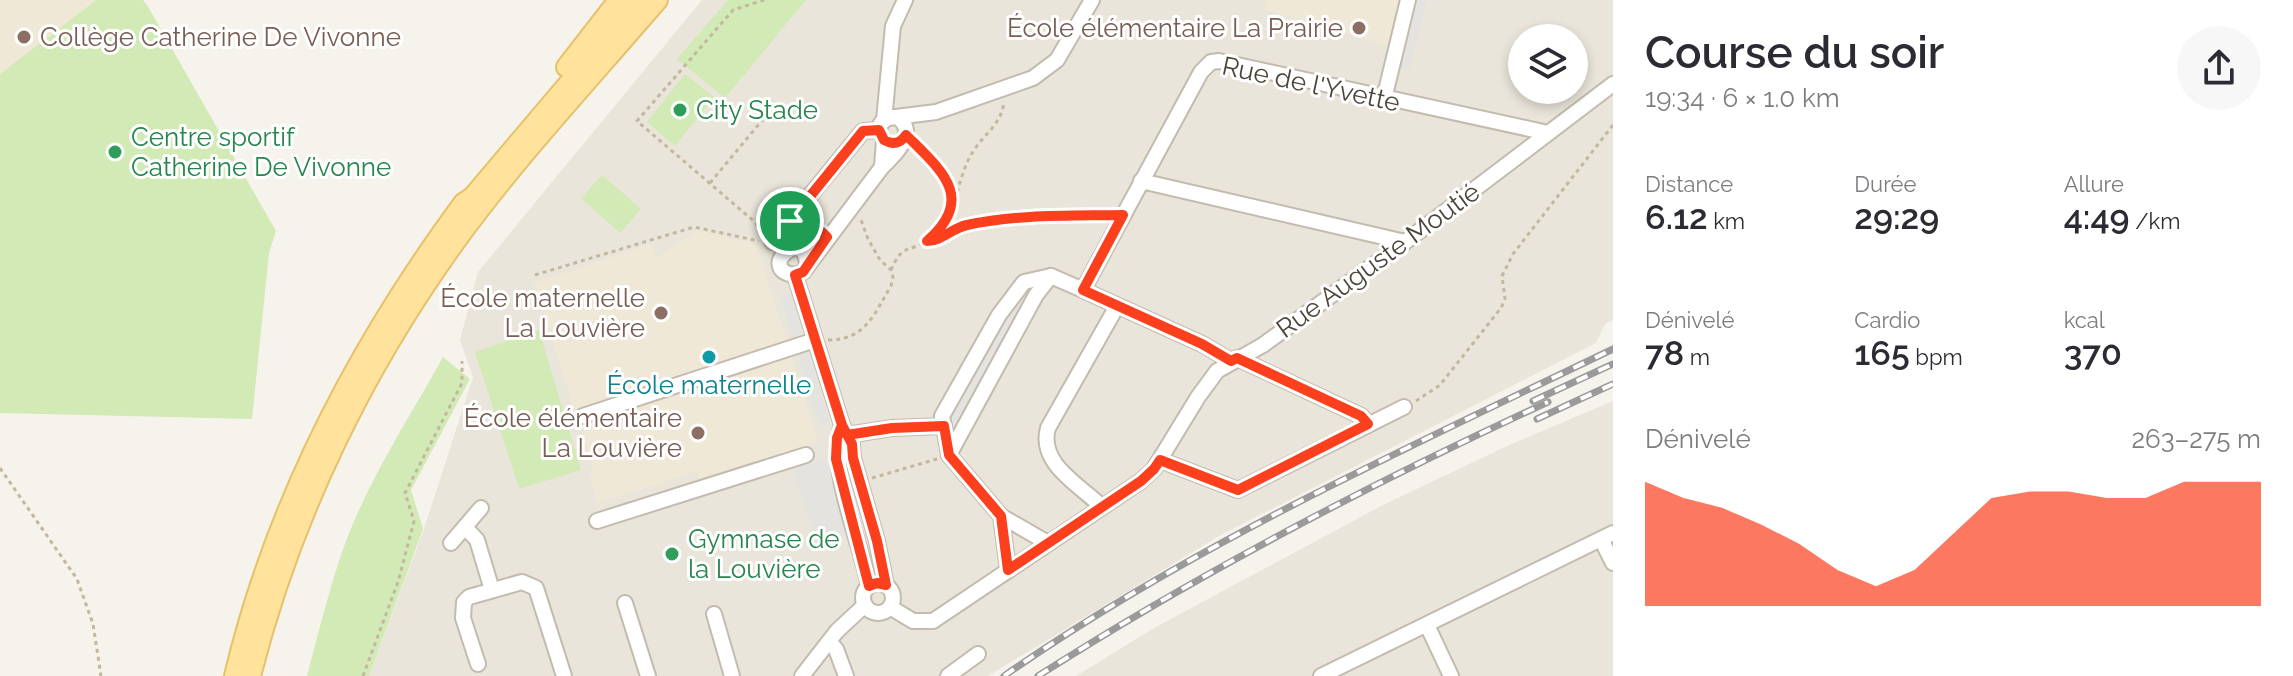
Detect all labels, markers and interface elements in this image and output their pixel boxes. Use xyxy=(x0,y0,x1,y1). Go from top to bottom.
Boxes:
place label: École élémentaire La Prairie xyxy=(1007,13,1343,43)
marker: École élémentaire La Prairie xyxy=(1350,19,1368,37)
place label: Collège Catherine De Vivonne xyxy=(40,22,401,52)
map controls xyxy=(1508,24,1588,104)
button: layers xyxy=(1508,24,1588,104)
button: share xyxy=(2177,26,2261,110)
text: Course du soir xyxy=(1645,27,1944,78)
marker: Collège Catherine De Vivonne xyxy=(15,28,33,46)
street label: Rue de l'Yvette xyxy=(1219,51,1403,117)
text: 19:34 · 6 × 1.0 km xyxy=(1645,83,1840,113)
place label: City Stade xyxy=(696,95,818,125)
marker: City Stade xyxy=(671,101,689,119)
place label: Centre sportif Catherine De Vivonne xyxy=(131,122,391,182)
marker: Centre sportif Catherine De Vivonne xyxy=(106,143,124,161)
text: Distance xyxy=(1645,171,1733,197)
text: Durée xyxy=(1854,171,1916,197)
text: Allure xyxy=(2064,171,2124,197)
street label: Rue Auguste Moutié xyxy=(1271,176,1485,344)
pin xyxy=(756,187,824,255)
text: 6.12 xyxy=(1645,197,1708,237)
text: 29:29 xyxy=(1854,197,1939,237)
text: 4:49 xyxy=(2064,197,2130,237)
icon: arrive xyxy=(768,199,812,243)
text: km xyxy=(1708,208,1745,234)
text: /km xyxy=(2130,208,2180,234)
place label: École maternelle La Louvière xyxy=(440,283,645,343)
marker: École maternelle La Louvière xyxy=(652,304,670,322)
text: Dénivelé xyxy=(1645,307,1734,333)
text: Cardio xyxy=(1854,307,1920,333)
text: kcal xyxy=(2064,307,2105,333)
text: 78 xyxy=(1645,333,1684,373)
text: 165 xyxy=(1854,333,1910,373)
text: 370 xyxy=(2064,333,2122,373)
text: m xyxy=(1684,344,1710,370)
text: bpm xyxy=(1910,344,1963,370)
marker: École maternelle xyxy=(700,348,718,366)
place label: École maternelle xyxy=(607,370,811,400)
place label: École élémentaire La Louvière xyxy=(464,403,682,463)
marker: École élémentaire La Louvière xyxy=(689,424,707,442)
text: Dénivelé xyxy=(1645,424,1751,454)
text: 263–275 m xyxy=(2131,424,2261,454)
place label: Gymnase de la Louvière xyxy=(688,524,840,584)
marker: Gymnase de la Louvière xyxy=(663,545,681,563)

